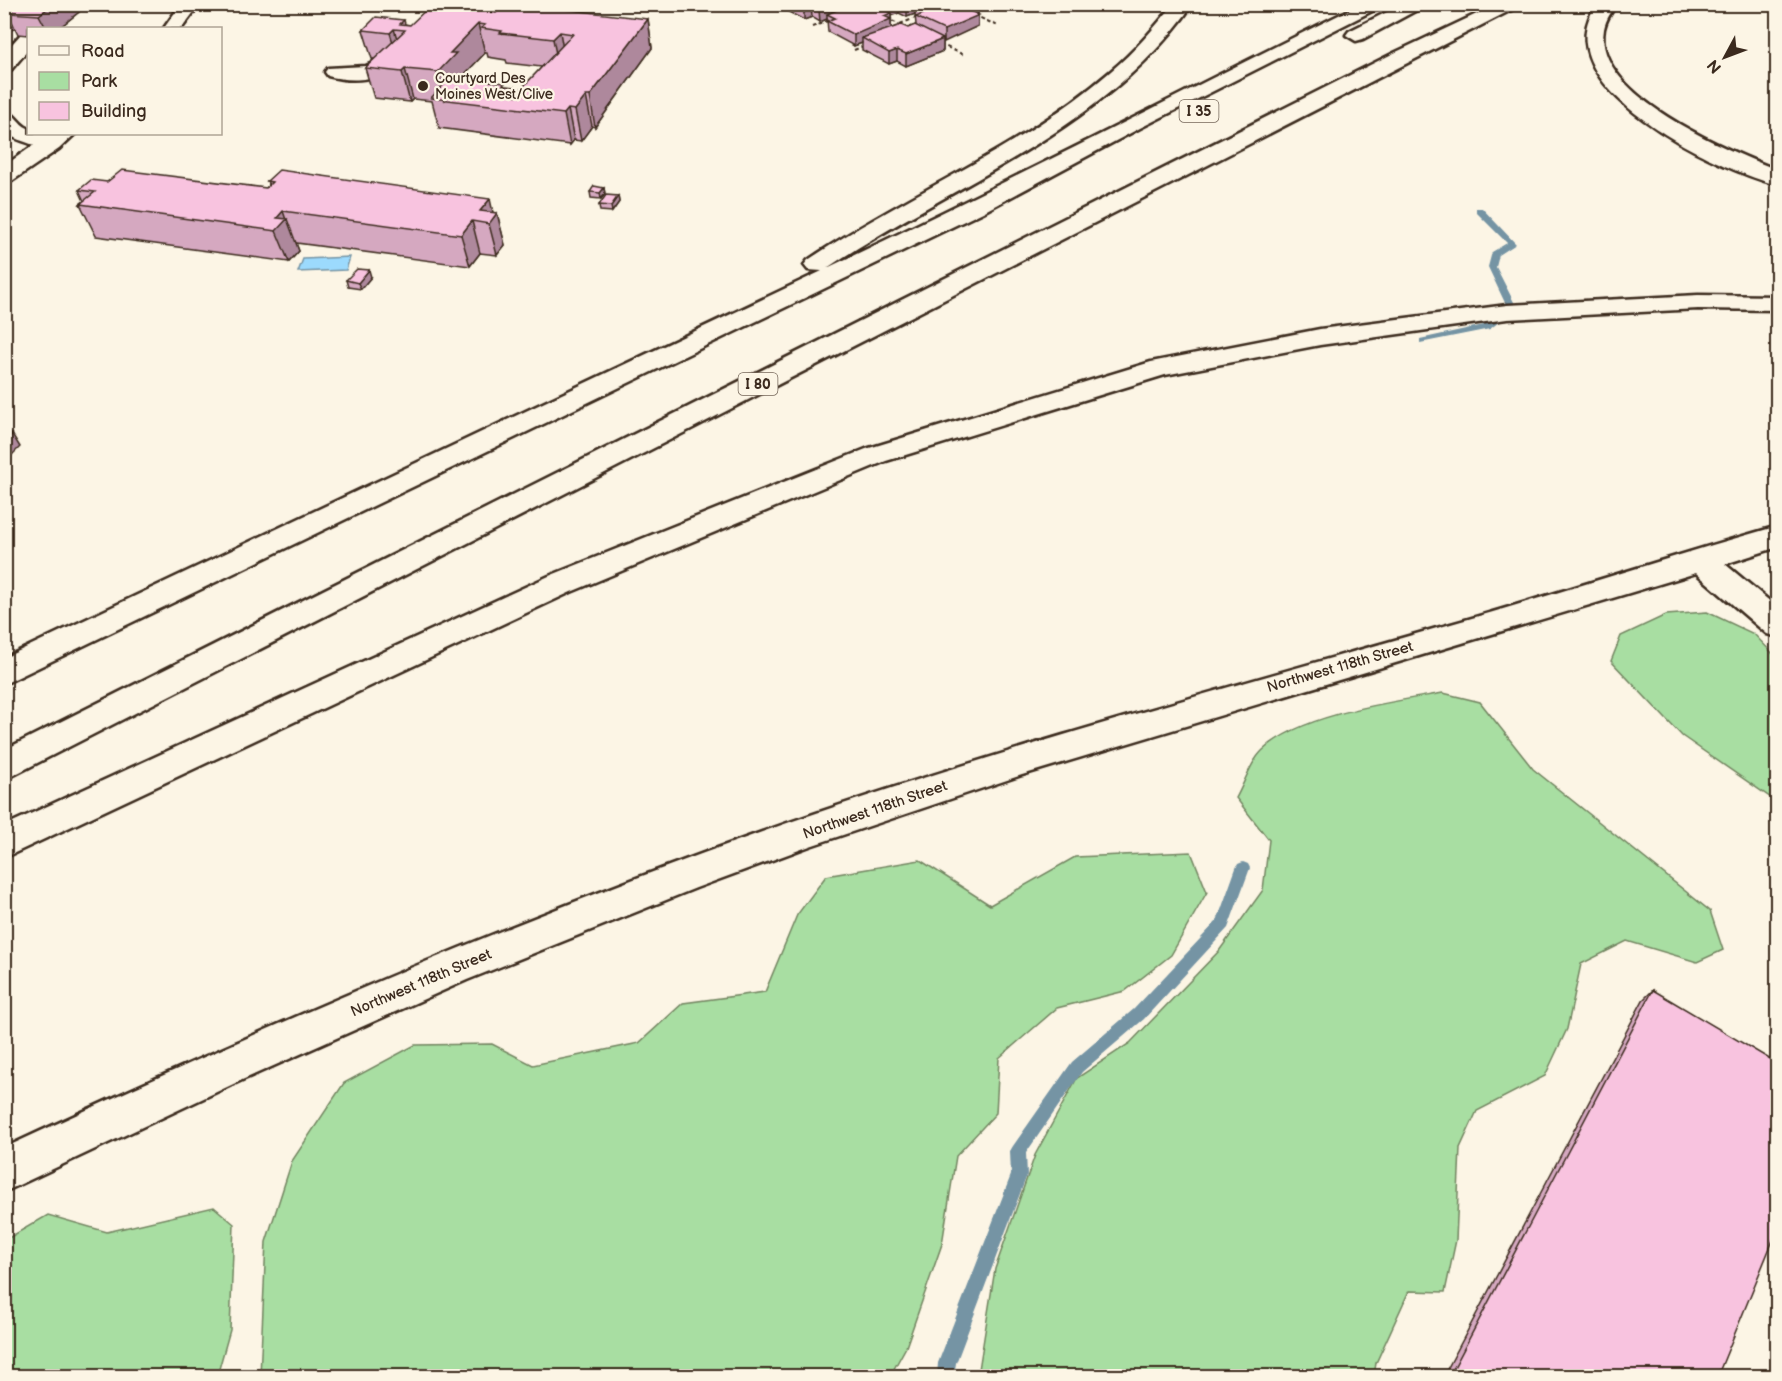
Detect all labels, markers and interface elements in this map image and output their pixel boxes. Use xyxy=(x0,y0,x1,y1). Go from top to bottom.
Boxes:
legend xyxy=(27,27,222,135)
north arrow xyxy=(1695,27,1755,87)
text: Road xyxy=(81,41,125,62)
text: N xyxy=(1704,55,1726,77)
place label: Courtyard Des Moines West/Clive xyxy=(435,70,553,103)
text: Park xyxy=(81,71,117,92)
marker: Courtyard Des Moines West/Clive xyxy=(416,79,430,93)
road number: I 35 xyxy=(1180,100,1218,122)
text: Building xyxy=(81,101,147,122)
road number: I 80 xyxy=(738,373,777,395)
street label: Northwest 118th Street xyxy=(1265,637,1416,697)
street label: Northwest 118th Street xyxy=(800,776,950,844)
street label: Northwest 118th Street xyxy=(348,945,495,1021)

